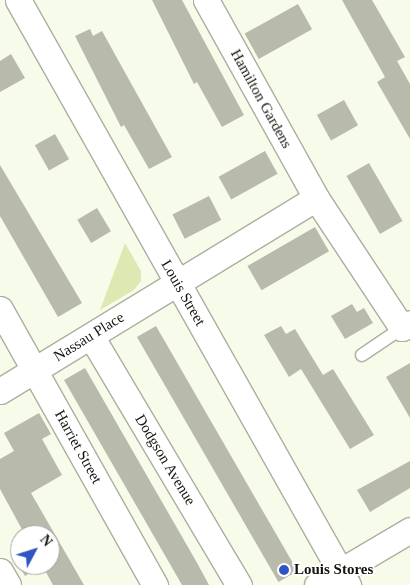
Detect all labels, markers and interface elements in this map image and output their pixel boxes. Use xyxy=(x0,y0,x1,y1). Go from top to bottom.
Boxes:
street label: Hamilton Gardens xyxy=(226,46,296,152)
street label: Louis Street xyxy=(157,257,209,329)
street label: Nassau Place xyxy=(50,308,128,366)
street label: Harriet Street xyxy=(50,407,106,487)
street label: Dodgson Avenue xyxy=(131,411,199,509)
north arrow xyxy=(10,525,60,575)
text: N xyxy=(37,532,55,549)
place label: Louis Stores xyxy=(294,561,373,579)
marker: Louis Stores xyxy=(278,564,290,576)

